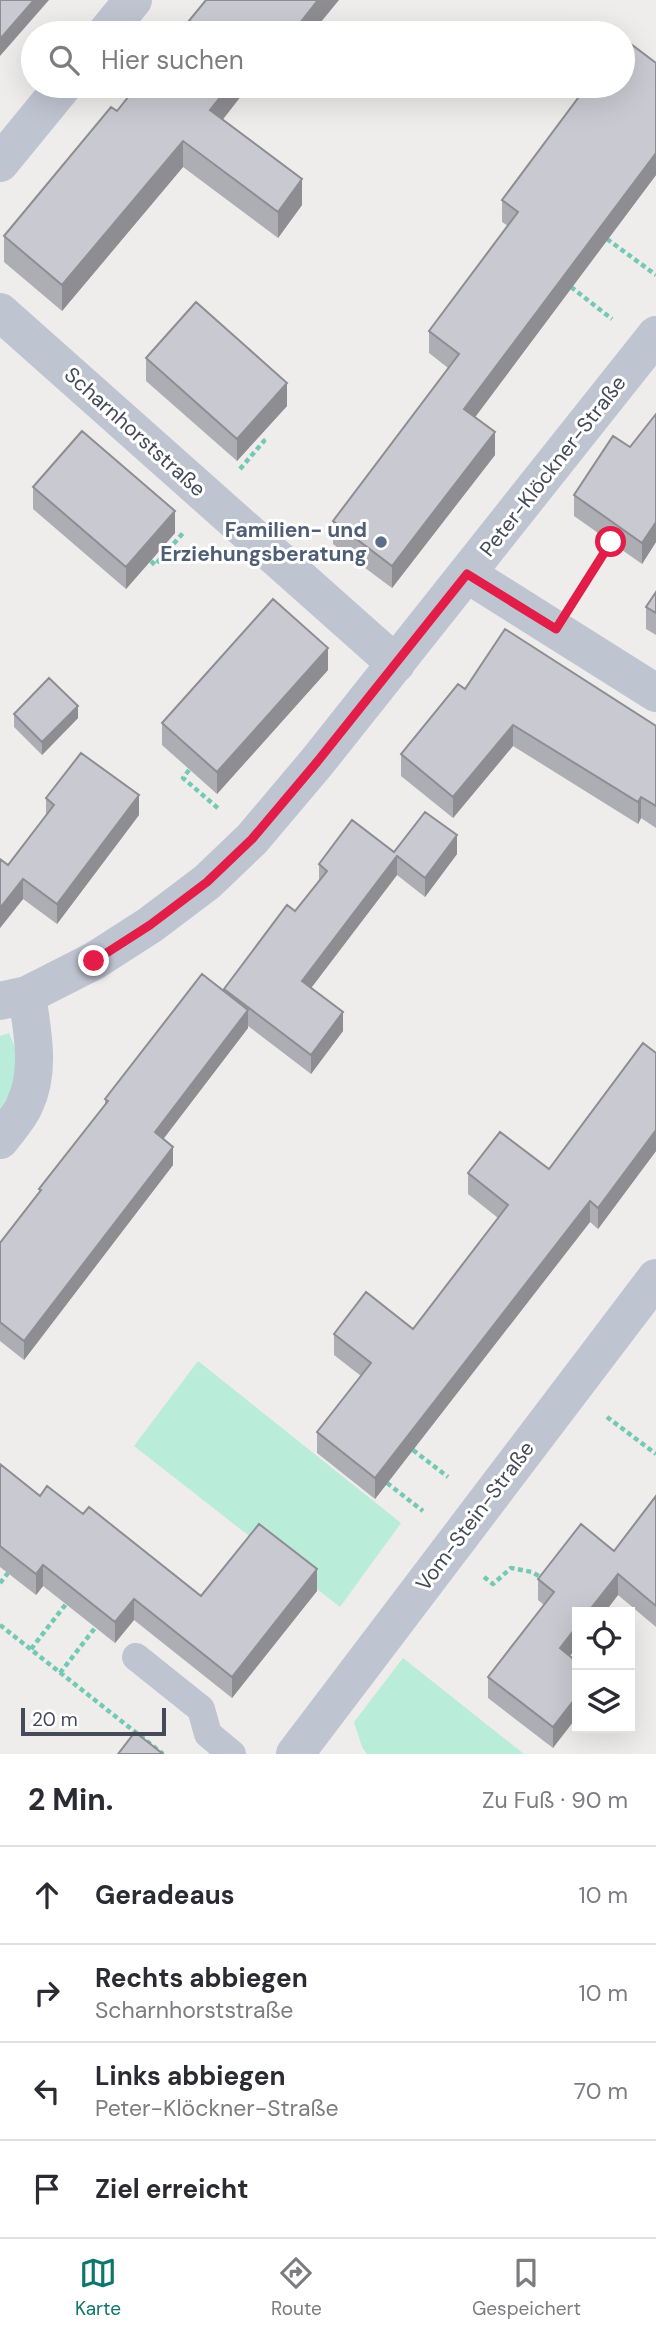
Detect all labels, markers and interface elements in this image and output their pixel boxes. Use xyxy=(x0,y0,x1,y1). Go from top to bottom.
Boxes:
search box xyxy=(21,21,635,98)
icon: search xyxy=(45,41,83,79)
text: Hier suchen xyxy=(101,43,244,77)
street label: Scharnhorststraße xyxy=(58,361,212,503)
street label: Peter-Klöckner-Straße xyxy=(474,370,633,562)
place label: Familien- und Erziehungsberatung xyxy=(160,516,367,568)
route start xyxy=(595,526,626,557)
marker: Familien- und Erziehungsberatung xyxy=(373,534,389,550)
route end xyxy=(78,945,109,976)
street label: Vom-Stein-Straße xyxy=(409,1435,541,1597)
map controls xyxy=(572,1607,635,1733)
button: locate xyxy=(572,1607,635,1670)
button: layers xyxy=(572,1670,635,1733)
scale bar xyxy=(21,1705,166,1737)
text: 20 m xyxy=(32,1707,78,1732)
text: 2 Min. xyxy=(28,1780,113,1819)
text: Zu Fuß · 90 m xyxy=(482,1785,628,1815)
icon: ahead xyxy=(28,1876,66,1914)
text: Geradeaus xyxy=(95,1878,235,1912)
text: 10 m xyxy=(578,1880,628,1910)
text: Rechts abbiegen xyxy=(95,1961,308,1995)
icon: right xyxy=(28,1974,66,2012)
text: 10 m xyxy=(578,1978,628,2008)
text: Scharnhorststraße xyxy=(95,1995,293,2025)
text: Links abbiegen xyxy=(95,2059,285,2093)
icon: left xyxy=(28,2072,66,2110)
text: 70 m xyxy=(574,2076,628,2106)
text: Peter-Klöckner-Straße xyxy=(95,2093,339,2123)
icon: arrive xyxy=(28,2170,66,2208)
text: Ziel erreicht xyxy=(95,2172,248,2206)
tab: Karte xyxy=(75,2254,121,2321)
tab: Route xyxy=(271,2254,322,2321)
tab: Gespeichert xyxy=(472,2254,581,2321)

